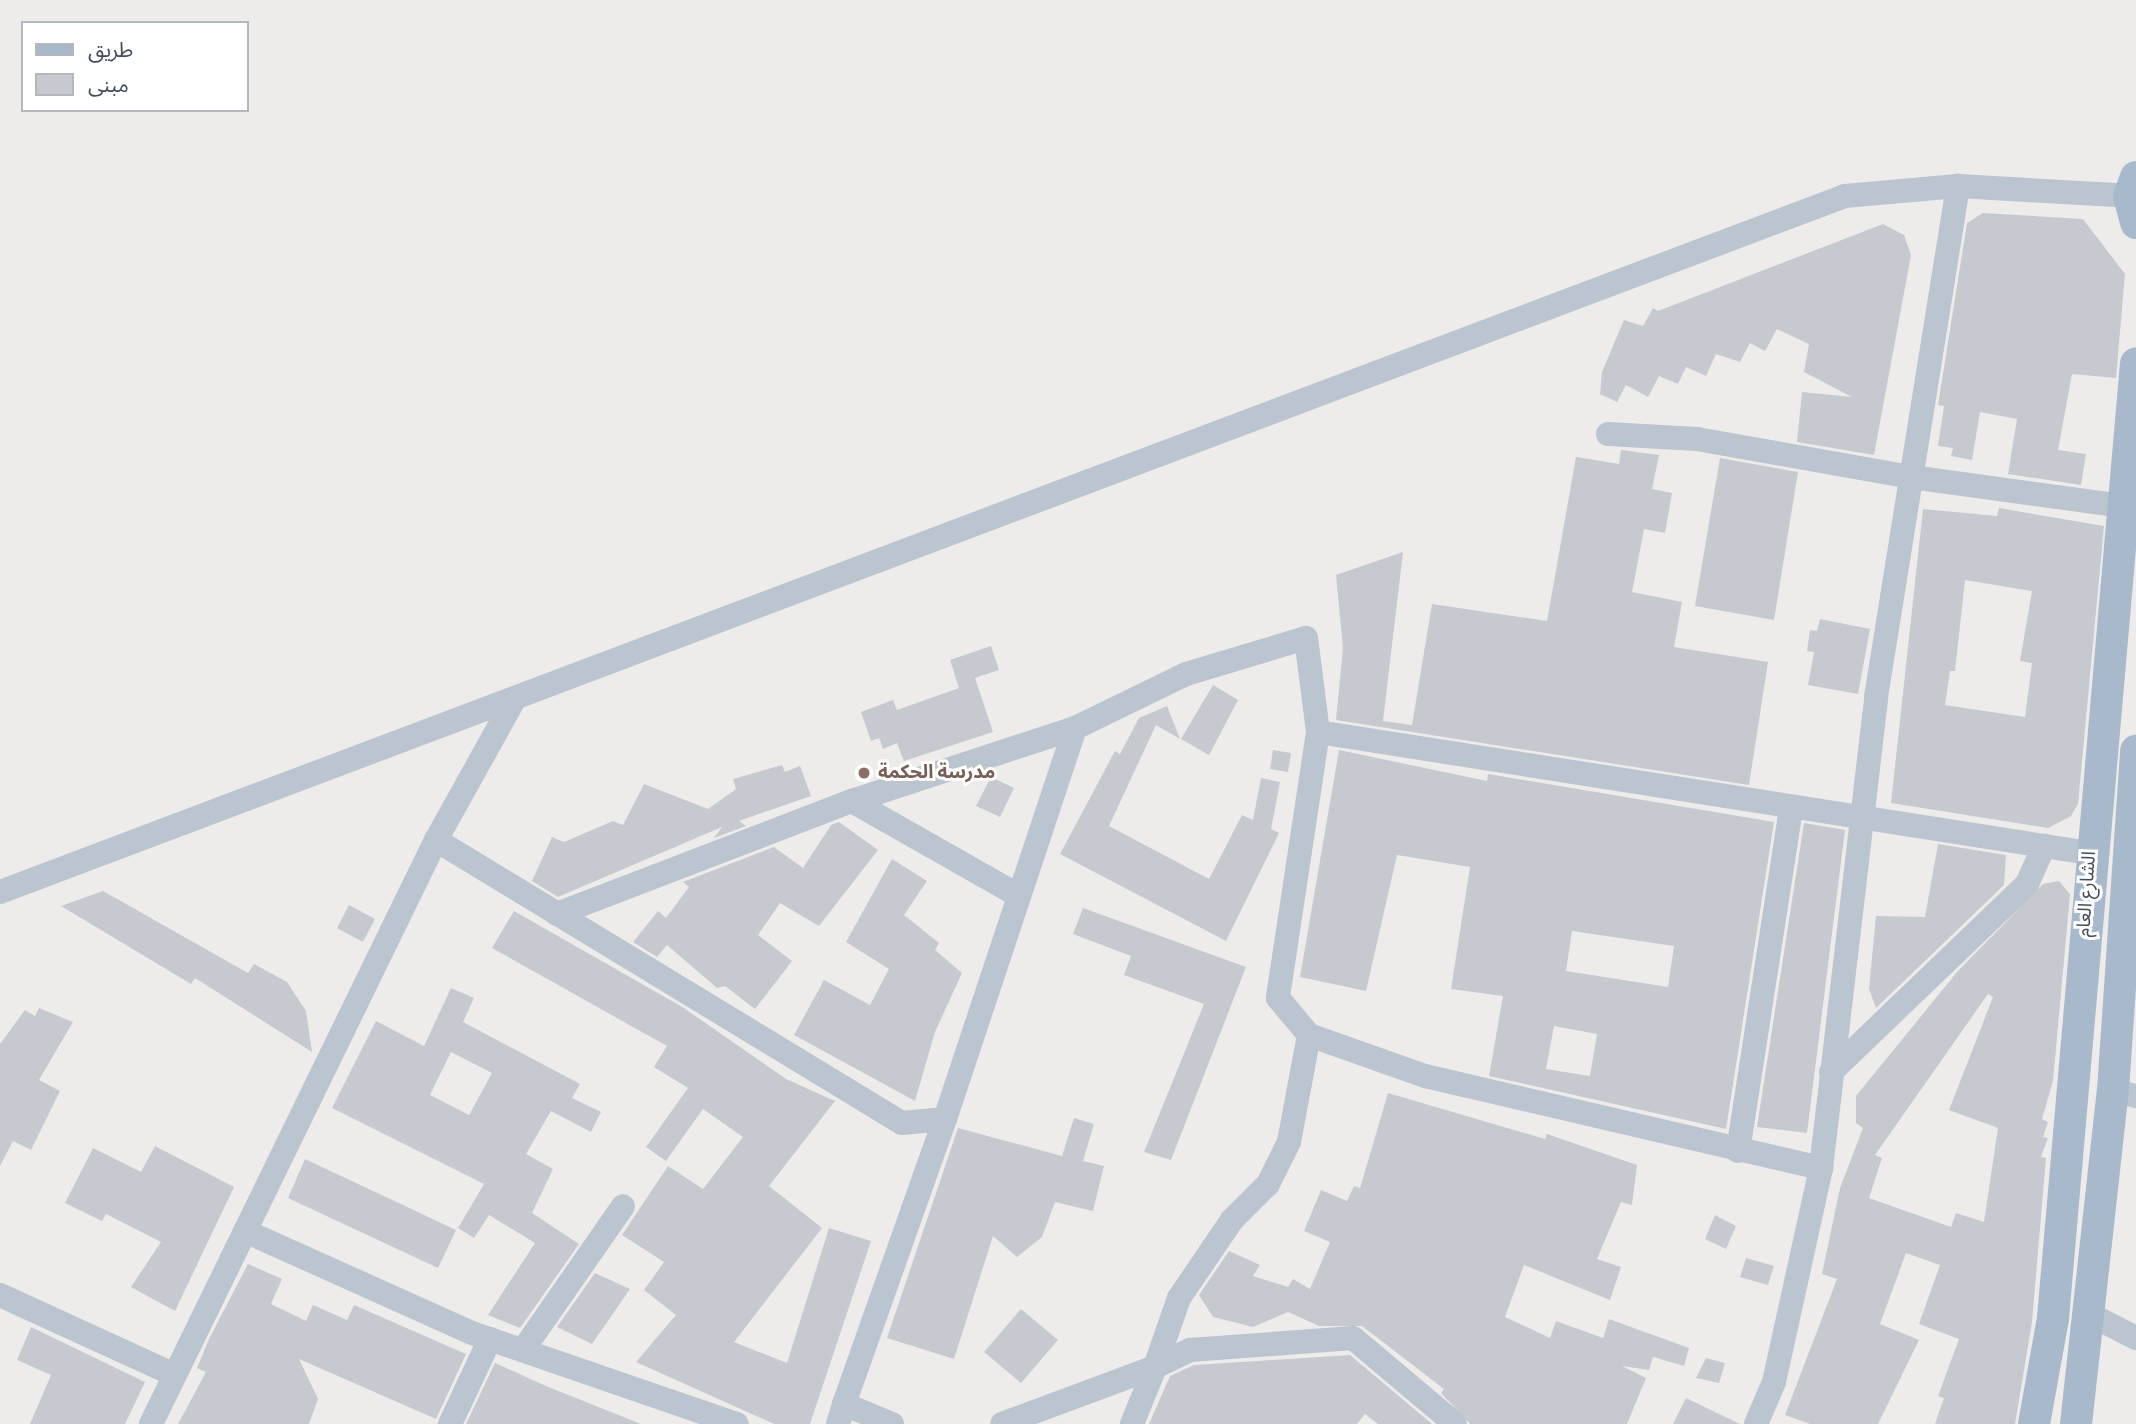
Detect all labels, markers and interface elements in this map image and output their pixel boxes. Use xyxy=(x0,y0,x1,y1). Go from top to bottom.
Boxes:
legend xyxy=(21,21,248,112)
text: طريق xyxy=(88,37,133,63)
text: مبنى xyxy=(88,72,129,98)
place label: مدرسة الحكمة xyxy=(878,762,995,784)
marker: مدرسة الحكمة xyxy=(856,765,872,781)
street label: الشارع العام xyxy=(2073,850,2101,938)

